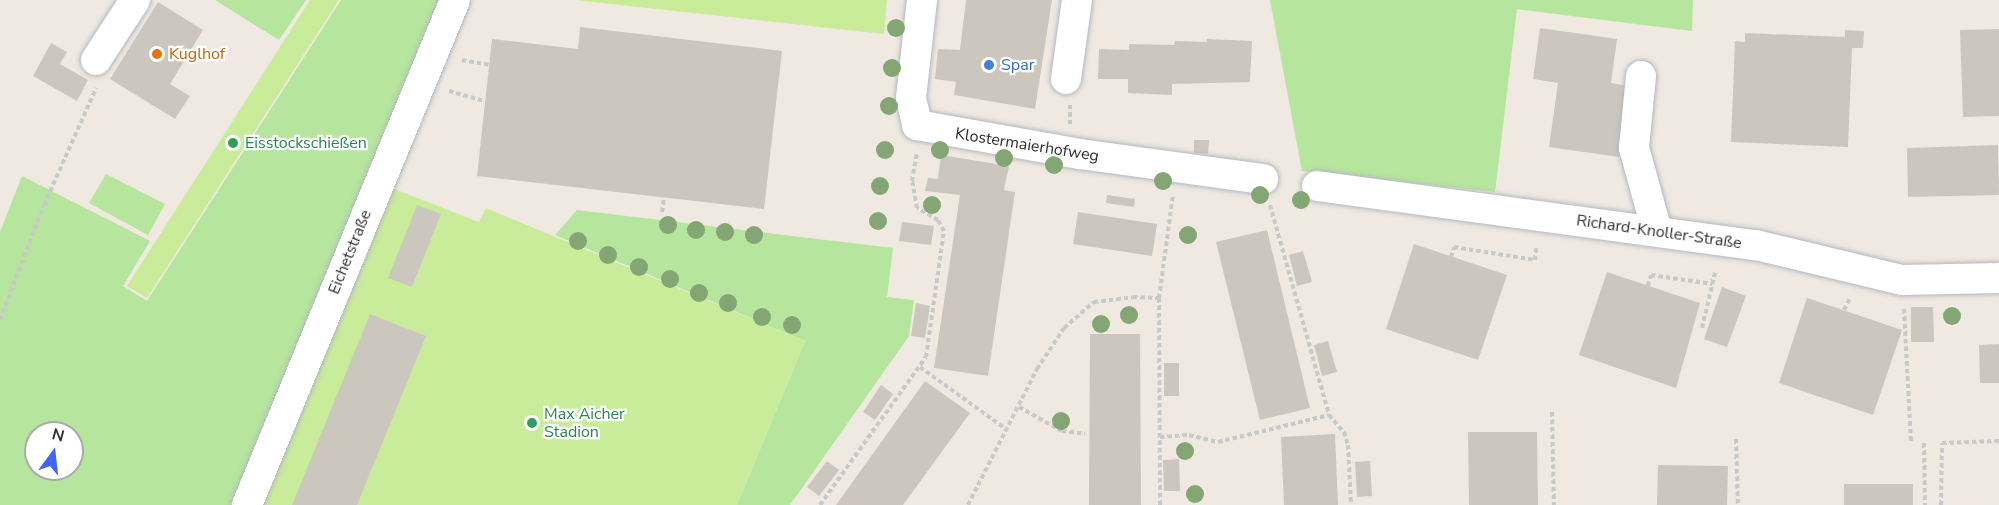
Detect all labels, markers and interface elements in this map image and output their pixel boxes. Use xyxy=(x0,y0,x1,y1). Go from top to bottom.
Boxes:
place label: Kuglhof xyxy=(169,44,225,64)
marker: Kuglhof xyxy=(150,47,164,61)
place label: Spar xyxy=(1001,55,1034,75)
marker: Spar xyxy=(982,58,996,72)
street label: Klostermaierhofweg xyxy=(954,124,1100,166)
place label: Eisstockschießen xyxy=(245,133,367,153)
marker: Eisstockschießen xyxy=(226,136,240,150)
street label: Eichetstraße xyxy=(324,207,376,297)
street label: Richard-Knoller-Straße xyxy=(1575,211,1743,253)
place label: Max Aicher Stadion xyxy=(544,404,625,442)
marker: Max Aicher Stadion xyxy=(525,416,539,430)
north arrow xyxy=(24,421,84,481)
text: N xyxy=(50,423,67,448)

